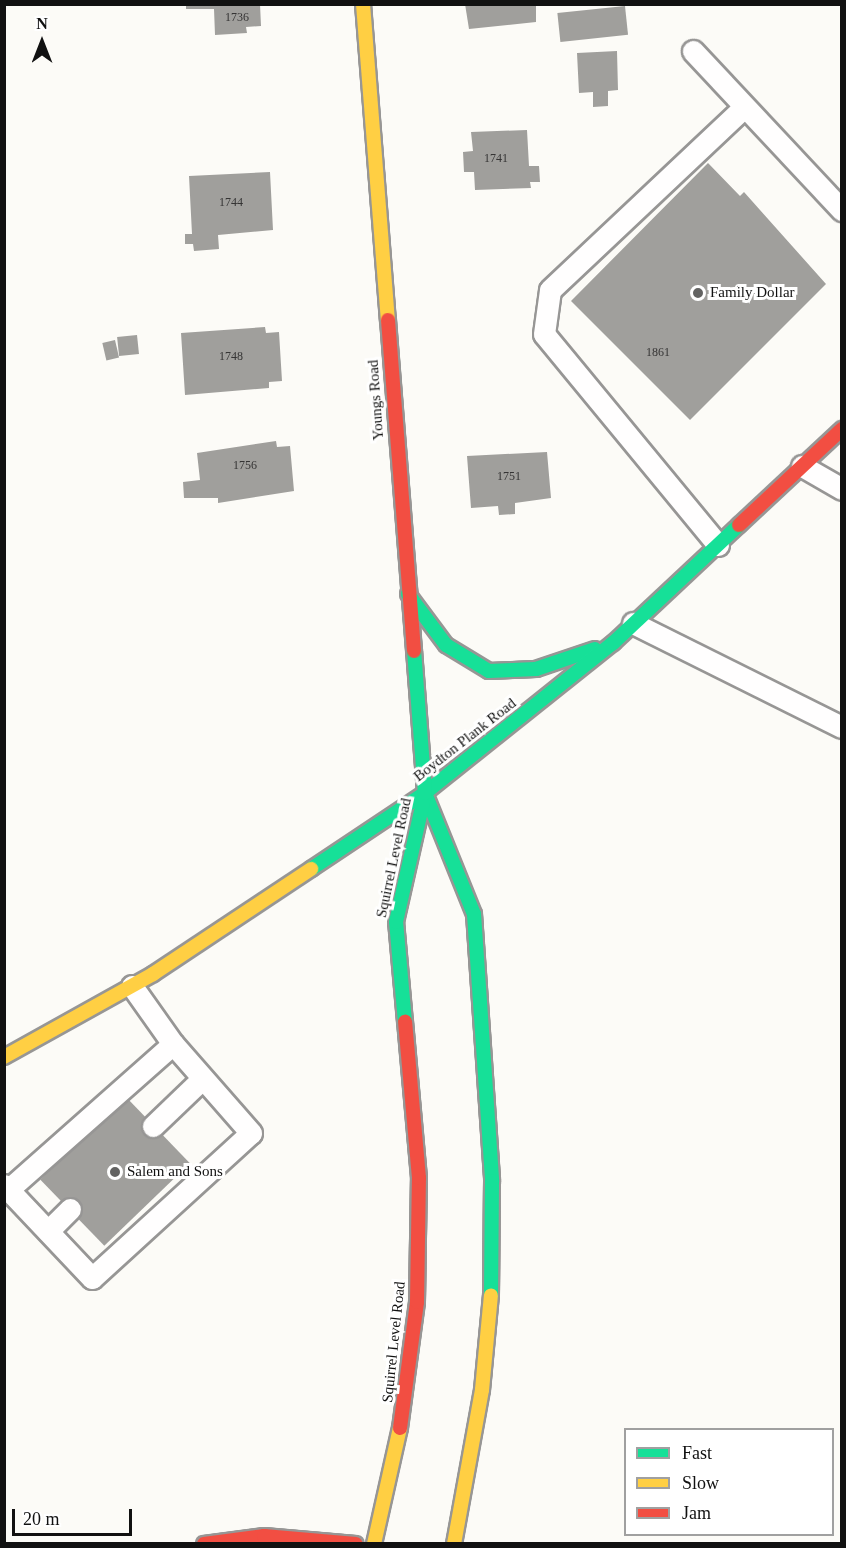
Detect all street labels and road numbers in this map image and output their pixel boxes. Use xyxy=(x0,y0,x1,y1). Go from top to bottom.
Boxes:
street label: Youngs Road xyxy=(364,359,388,441)
street label: Boydton Plank Road xyxy=(410,694,520,786)
street label: Squirrel Level Road xyxy=(373,797,415,919)
street label: Squirrel Level Road xyxy=(379,1281,409,1403)

